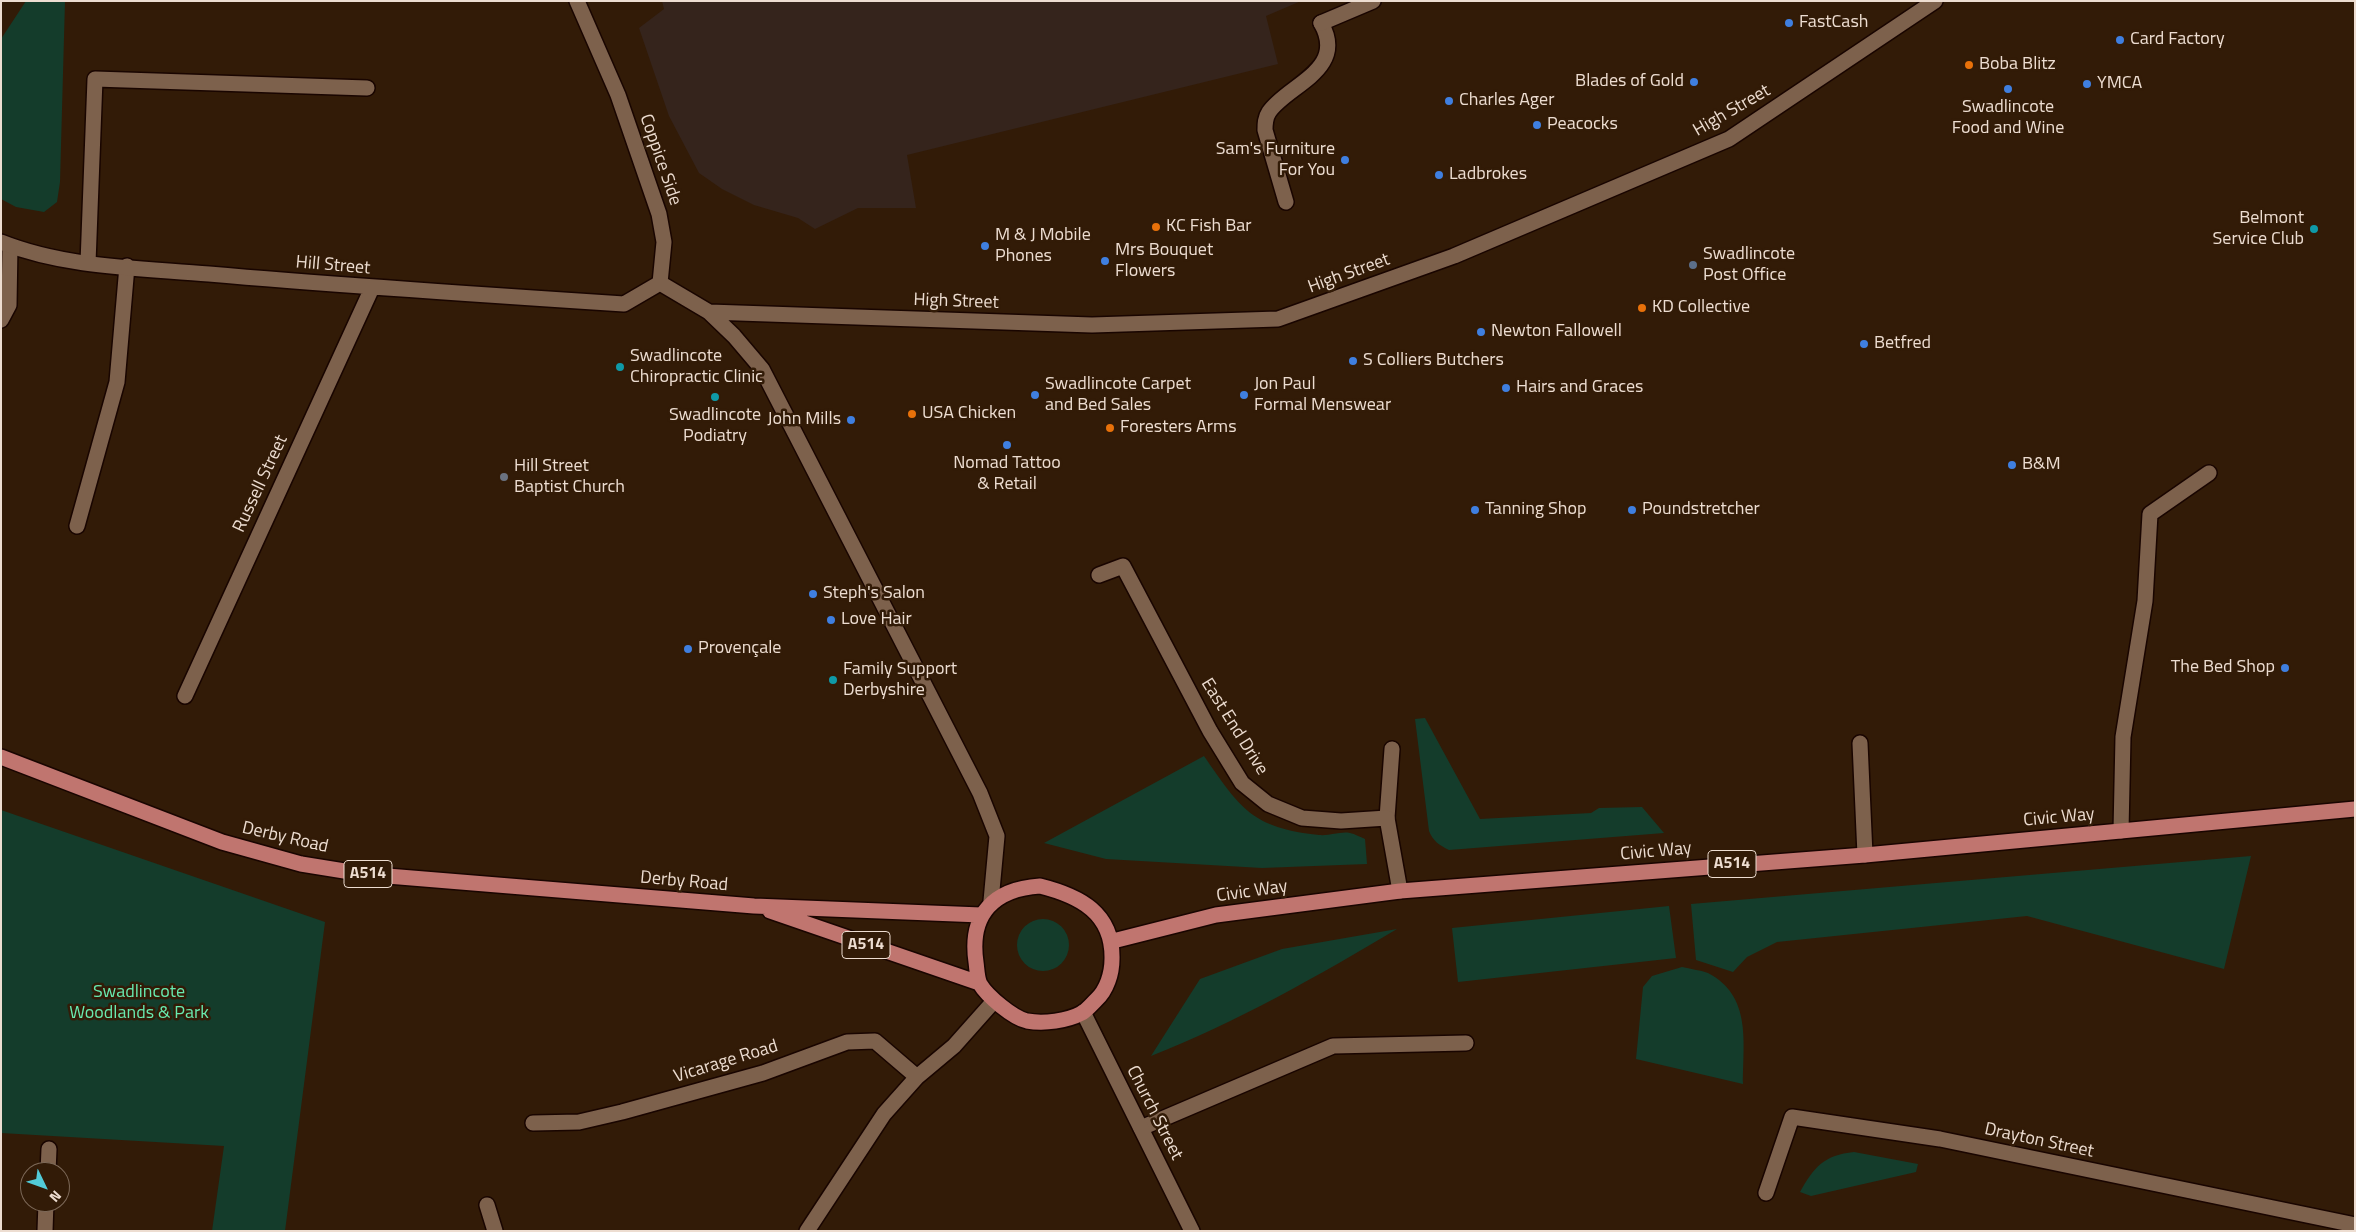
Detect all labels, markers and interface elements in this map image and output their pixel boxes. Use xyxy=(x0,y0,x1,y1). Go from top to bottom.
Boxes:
place label: FastCash xyxy=(1799,12,1868,34)
marker: FastCash xyxy=(1783,17,1795,29)
place label: Card Factory xyxy=(2130,29,2225,51)
marker: Card Factory xyxy=(2114,34,2126,46)
place label: Boba Blitz xyxy=(1979,54,2056,76)
marker: Boba Blitz xyxy=(1963,59,1975,71)
place label: Blades of Gold xyxy=(1575,71,1684,93)
place label: YMCA xyxy=(2097,73,2142,95)
marker: Blades of Gold xyxy=(1688,76,1700,88)
marker: YMCA xyxy=(2081,78,2093,90)
street label: High Street xyxy=(1690,80,1774,142)
marker: Swadlincote Food and Wine xyxy=(2002,83,2014,95)
place label: Charles Ager xyxy=(1459,90,1554,112)
marker: Charles Ager xyxy=(1443,95,1455,107)
place label: Swadlincote Food and Wine xyxy=(1952,97,2064,140)
street label: Coppice Side xyxy=(634,112,686,208)
place label: Peacocks xyxy=(1547,114,1618,136)
marker: Peacocks xyxy=(1531,119,1543,131)
place label: Sam's Furniture For You xyxy=(1216,139,1335,182)
marker: Sam's Furniture For You xyxy=(1339,154,1351,166)
place label: Ladbrokes xyxy=(1449,164,1527,186)
marker: Ladbrokes xyxy=(1433,169,1445,181)
place label: Belmont Service Club xyxy=(2213,208,2304,250)
place label: KC Fish Bar xyxy=(1166,216,1251,238)
marker: KC Fish Bar xyxy=(1150,221,1162,233)
marker: Belmont Service Club xyxy=(2308,223,2320,235)
place label: M & J Mobile Phones xyxy=(995,225,1091,268)
marker: M & J Mobile Phones xyxy=(979,240,991,252)
place label: Mrs Bouquet Flowers xyxy=(1115,240,1213,282)
place label: Swadlincote Post Office xyxy=(1703,244,1795,286)
street label: High Street xyxy=(1305,249,1393,299)
street label: Hill Street xyxy=(295,252,371,280)
marker: Mrs Bouquet Flowers xyxy=(1099,255,1111,267)
marker: Swadlincote Post Office xyxy=(1687,259,1699,271)
street label: High Street xyxy=(913,290,999,314)
place label: KD Collective xyxy=(1652,297,1750,319)
marker: KD Collective xyxy=(1636,302,1648,314)
place label: Newton Fallowell xyxy=(1491,321,1622,343)
marker: Newton Fallowell xyxy=(1475,326,1487,338)
place label: Betfred xyxy=(1874,333,1931,355)
marker: Betfred xyxy=(1858,338,1870,350)
place label: Swadlincote Chiropractic Clinic xyxy=(630,346,763,388)
place label: S Colliers Butchers xyxy=(1363,350,1504,372)
marker: S Colliers Butchers xyxy=(1347,355,1359,367)
marker: Swadlincote Chiropractic Clinic xyxy=(614,361,626,373)
place label: Swadlincote Carpet and Bed Sales xyxy=(1045,374,1191,416)
place label: Jon Paul Formal Menswear xyxy=(1254,374,1391,416)
place label: Hairs and Graces xyxy=(1516,377,1643,399)
marker: Hairs and Graces xyxy=(1500,382,1512,394)
marker: Swadlincote Carpet and Bed Sales xyxy=(1029,389,1041,401)
marker: Jon Paul Formal Menswear xyxy=(1238,389,1250,401)
marker: Swadlincote Podiatry xyxy=(709,391,721,403)
place label: USA Chicken xyxy=(922,403,1016,425)
place label: Swadlincote Podiatry xyxy=(669,405,761,448)
marker: USA Chicken xyxy=(906,408,918,420)
place label: John Mills xyxy=(767,409,841,431)
marker: John Mills xyxy=(845,414,857,426)
place label: Foresters Arms xyxy=(1120,417,1236,439)
marker: Foresters Arms xyxy=(1104,422,1116,434)
street label: Russell Street xyxy=(229,432,293,536)
marker: Nomad Tattoo & Retail xyxy=(1001,439,1013,451)
place label: Nomad Tattoo & Retail xyxy=(953,453,1061,496)
place label: B&M xyxy=(2022,454,2061,476)
place label: Hill Street Baptist Church xyxy=(514,456,625,498)
marker: B&M xyxy=(2006,459,2018,471)
marker: Hill Street Baptist Church xyxy=(498,471,510,483)
place label: Tanning Shop xyxy=(1485,499,1586,521)
place label: Poundstretcher xyxy=(1642,499,1760,521)
marker: Tanning Shop xyxy=(1469,504,1481,516)
marker: Poundstretcher xyxy=(1626,504,1638,516)
place label: Steph's Salon xyxy=(823,583,925,605)
marker: Steph's Salon xyxy=(807,588,819,600)
place label: Love Hair xyxy=(841,609,912,631)
marker: Love Hair xyxy=(825,614,837,626)
place label: Provençale xyxy=(698,638,781,660)
marker: Provençale xyxy=(682,643,694,655)
place label: The Bed Shop xyxy=(2171,657,2275,679)
place label: Family Support Derbyshire xyxy=(843,659,957,702)
marker: The Bed Shop xyxy=(2279,662,2291,674)
marker: Family Support Derbyshire xyxy=(827,674,839,686)
street label: East End Drive xyxy=(1196,675,1272,779)
street label: Civic Way xyxy=(2022,804,2096,832)
street label: Derby Road xyxy=(240,818,330,858)
street label: Civic Way xyxy=(1619,838,1693,866)
road number: A514 xyxy=(1708,851,1756,878)
road number: A514 xyxy=(344,861,392,888)
street label: Derby Road xyxy=(639,867,729,897)
street label: Civic Way xyxy=(1215,876,1289,908)
road number: A514 xyxy=(842,932,890,958)
park label: Swadlincote Woodlands & Park xyxy=(69,982,209,1024)
street label: Vicarage Road xyxy=(671,1036,781,1088)
street label: Church Street xyxy=(1121,1062,1187,1164)
street label: Drayton Street xyxy=(1982,1119,2096,1163)
north arrow xyxy=(20,1162,70,1212)
text: N xyxy=(45,1186,67,1207)

